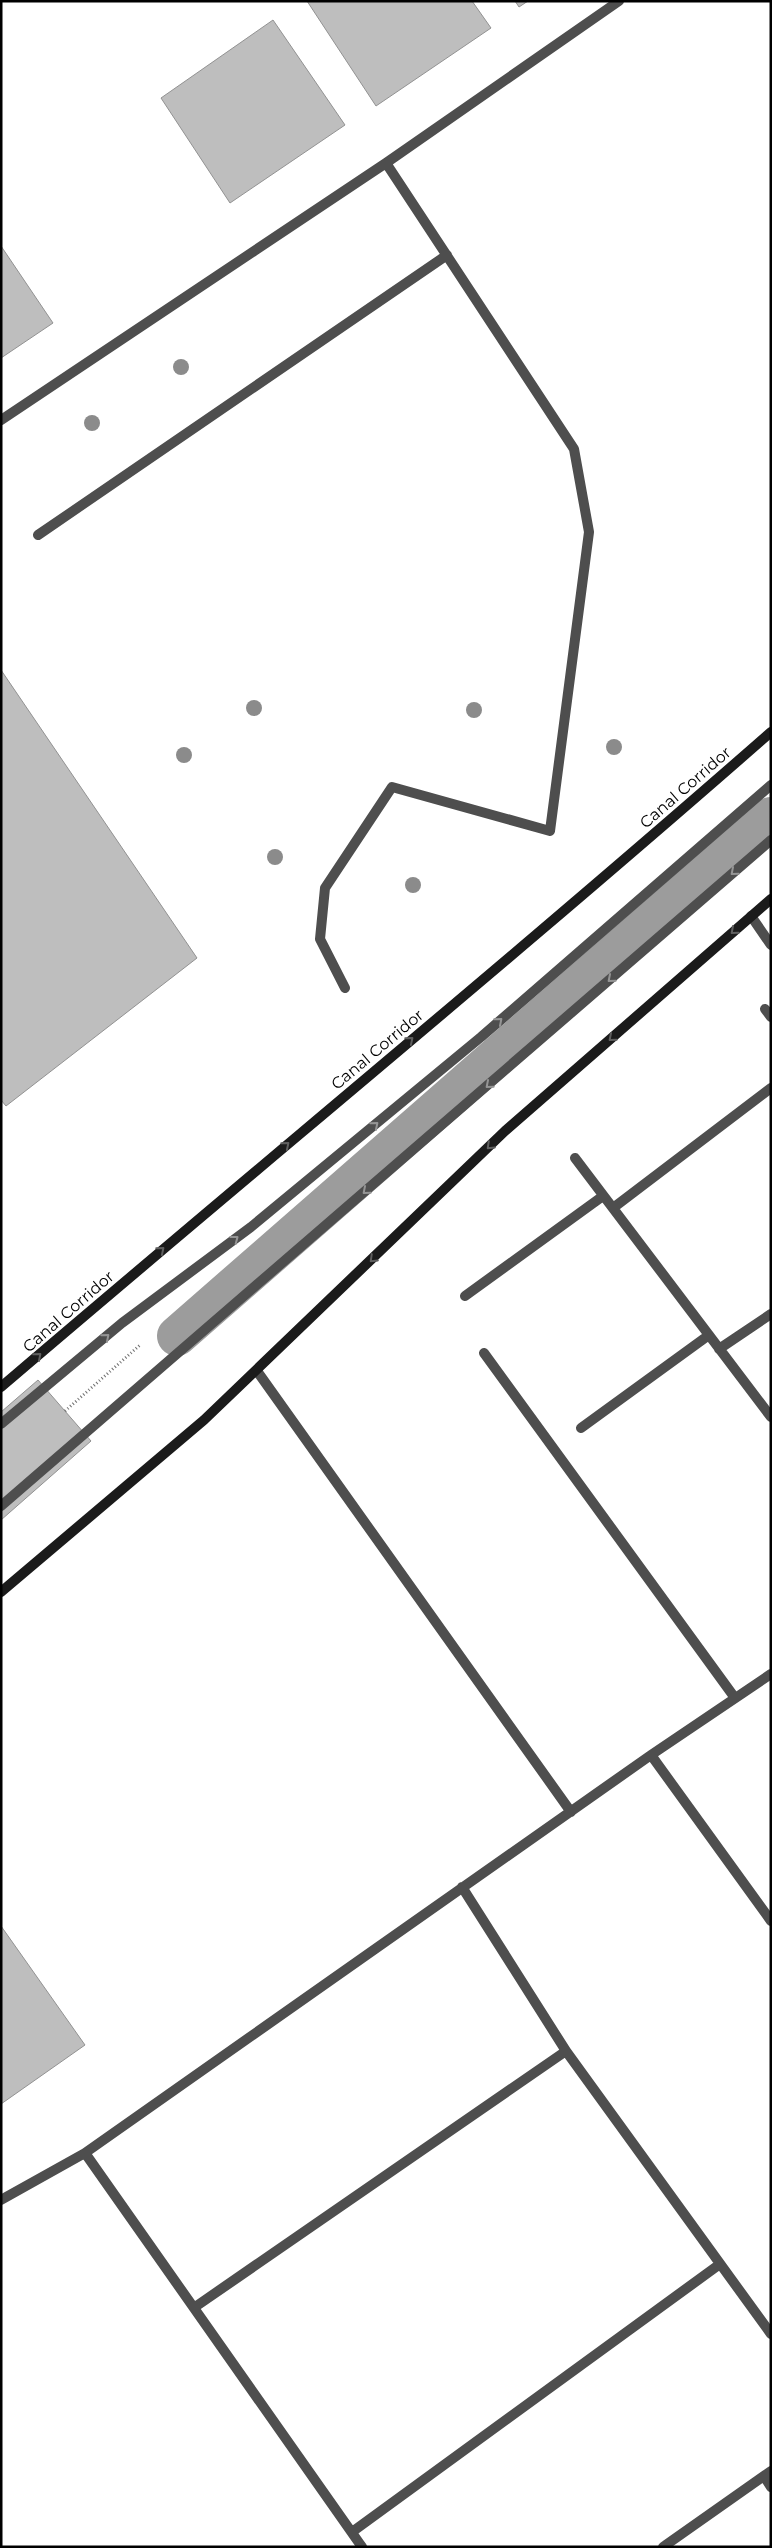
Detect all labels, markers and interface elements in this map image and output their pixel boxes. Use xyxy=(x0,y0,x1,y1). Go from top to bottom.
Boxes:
street label: Canal Corridor xyxy=(636,743,735,832)
one-way arrow xyxy=(731,866,740,875)
one-way arrow xyxy=(731,926,740,935)
one-way arrow xyxy=(608,973,617,982)
street label: Canal Corridor xyxy=(327,1005,427,1094)
one-way arrow xyxy=(494,1018,503,1027)
one-way arrow xyxy=(608,1032,617,1041)
one-way arrow xyxy=(405,1037,414,1046)
one-way arrow xyxy=(485,1079,494,1088)
one-way arrow xyxy=(369,1122,378,1131)
one-way arrow xyxy=(487,1140,496,1149)
one-way arrow xyxy=(280,1142,289,1151)
one-way arrow xyxy=(362,1186,371,1195)
one-way arrow xyxy=(229,1236,239,1245)
one-way arrow xyxy=(156,1246,165,1255)
one-way arrow xyxy=(370,1253,379,1262)
street label: Canal Corridor xyxy=(19,1267,118,1356)
one-way arrow xyxy=(100,1333,109,1342)
one-way arrow xyxy=(33,1352,42,1361)

